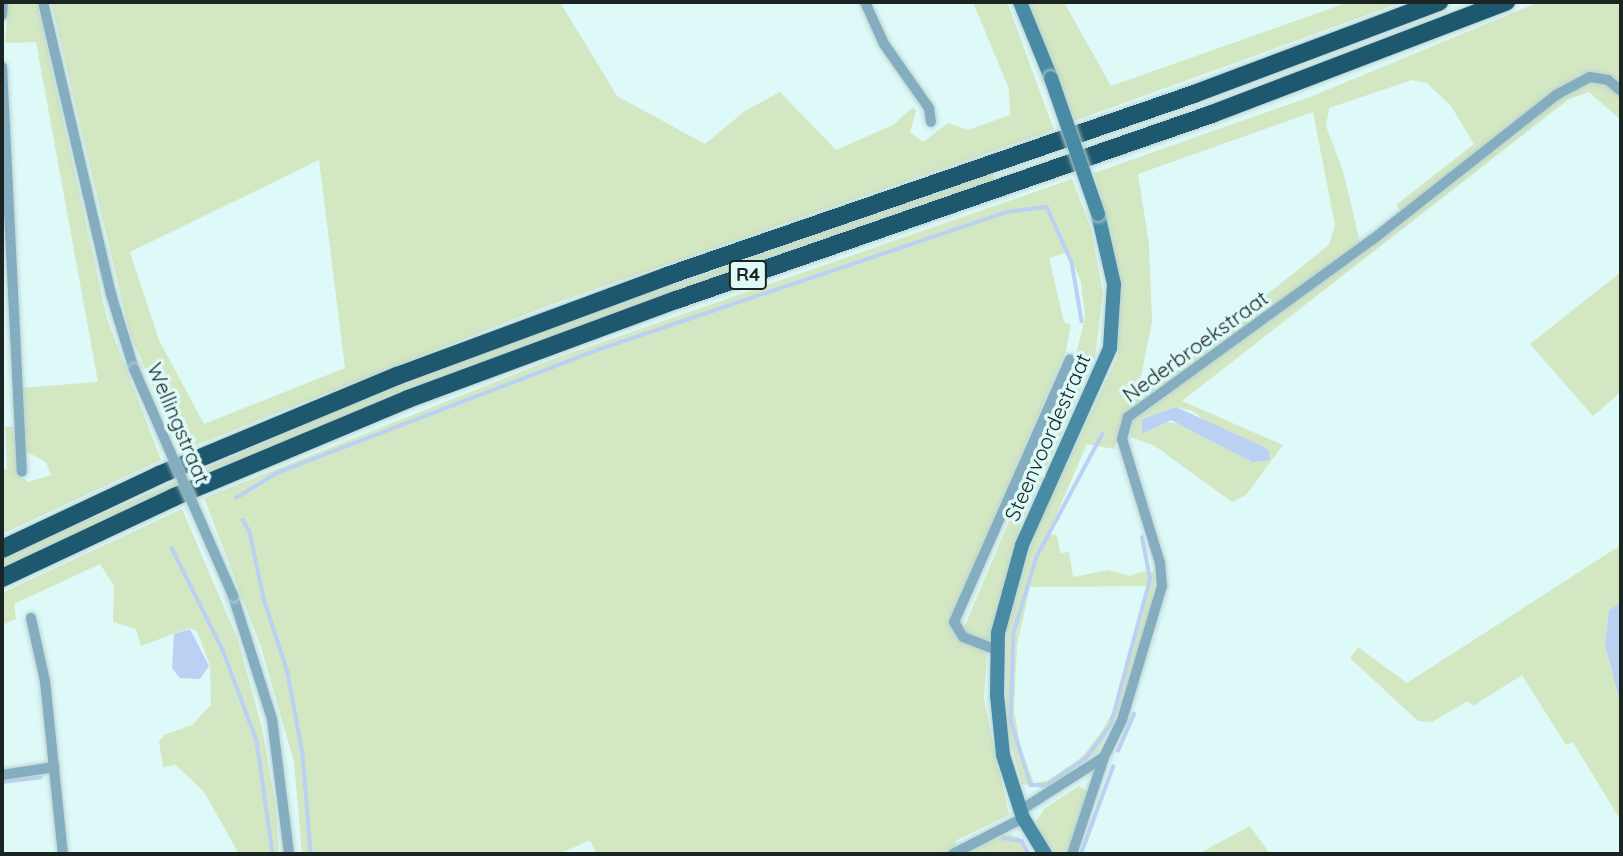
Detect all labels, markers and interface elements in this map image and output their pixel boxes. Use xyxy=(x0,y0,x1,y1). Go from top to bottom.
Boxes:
road number: R4 xyxy=(729,260,767,290)
street label: Nederbroekstraat xyxy=(1117,285,1273,407)
street label: Steenvoordestraat xyxy=(999,349,1095,525)
street label: Wellingstraat xyxy=(142,359,216,487)

